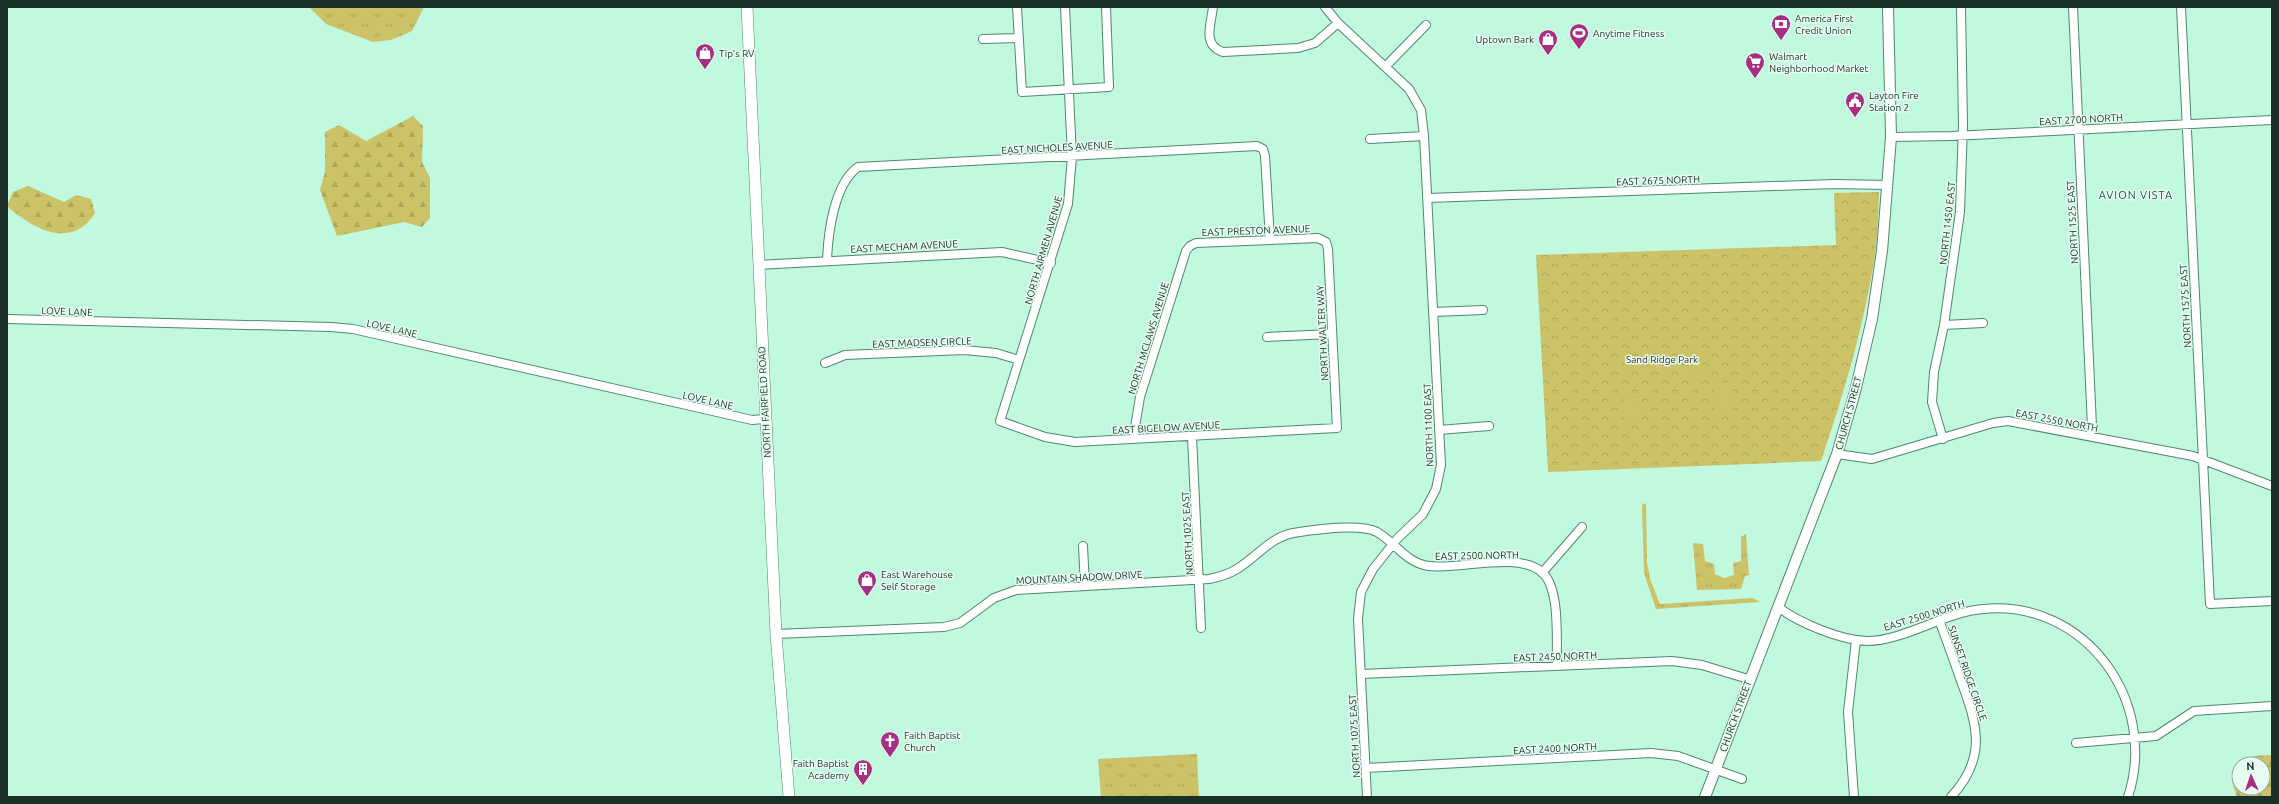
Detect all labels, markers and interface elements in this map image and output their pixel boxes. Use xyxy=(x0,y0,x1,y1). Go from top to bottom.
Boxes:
bank icon: America First Credit Union xyxy=(1770,13,1792,41)
place label: America First Credit Union xyxy=(1795,13,1854,36)
sports icon: Anytime Fitness xyxy=(1568,22,1590,50)
shop icon: Uptown Bark xyxy=(1537,28,1559,56)
place label: Anytime Fitness xyxy=(1593,28,1664,39)
place label: Uptown Bark xyxy=(1475,34,1534,45)
shop icon: Tip's RV xyxy=(694,42,716,70)
place label: Tip's RV xyxy=(719,48,755,59)
supermarket icon: Walmart Neighborhood Market xyxy=(1744,51,1766,79)
place label: Walmart Neighborhood Market xyxy=(1769,51,1869,74)
public building icon: Layton Fire Station 2 xyxy=(1844,90,1866,118)
place label: Layton Fire Station 2 xyxy=(1869,90,1919,113)
street label: EAST 2700 NORTH xyxy=(2039,112,2123,127)
street label: EAST NICHOLES AVENUE xyxy=(1001,139,1114,156)
street label: EAST 2675 NORTH xyxy=(1616,174,1700,187)
street label: NORTH 1525 EAST xyxy=(2065,179,2080,264)
street label: NORTH 1450 EAST xyxy=(1938,180,1957,265)
district label: AVION VISTA xyxy=(2099,189,2173,201)
street label: NORTH AIRMEN AVENUE xyxy=(1023,194,1064,306)
street label: EAST PRESTON AVENUE xyxy=(1202,223,1311,238)
street label: EAST MECHAM AVENUE xyxy=(850,238,958,255)
street label: NORTH 1575 EAST xyxy=(2178,263,2193,348)
street label: NORTH MCLAWS AVENUE xyxy=(1126,280,1171,396)
street label: NORTH WALTER WAY xyxy=(1314,284,1331,381)
street label: LOVE LANE xyxy=(41,305,93,318)
street label: LOVE LANE xyxy=(366,317,418,340)
street label: EAST MADSEN CIRCLE xyxy=(872,335,972,350)
street label: NORTH FAIRFIELD ROAD xyxy=(756,346,773,458)
park label: Sand Ridge Park xyxy=(1626,354,1698,365)
street label: CHURCH STREET xyxy=(1833,375,1864,451)
street label: NORTH 1100 EAST xyxy=(1422,382,1435,467)
street label: LOVE LANE xyxy=(682,389,734,412)
street label: EAST 2550 NORTH xyxy=(2015,407,2099,434)
street label: EAST BIGELOW AVENUE xyxy=(1112,419,1221,436)
street label: NORTH 1025 EAST xyxy=(1180,490,1195,575)
street label: EAST 2500 NORTH xyxy=(1435,549,1519,562)
shop icon: East Warehouse Self Storage xyxy=(856,569,878,597)
place label: East Warehouse Self Storage xyxy=(881,569,953,592)
street label: MOUNTAIN SHADOW DRIVE xyxy=(1015,569,1143,586)
street label: EAST 2500 NORTH xyxy=(1882,598,1966,633)
street label: SUNSET RIDGE CIRCLE xyxy=(1946,624,1989,723)
street label: EAST 2450 NORTH xyxy=(1513,650,1597,663)
street label: CHURCH STREET xyxy=(1717,679,1754,753)
street label: NORTH 1075 EAST xyxy=(1347,693,1362,778)
church icon: Faith Baptist Church xyxy=(879,730,901,758)
place label: Faith Baptist Church xyxy=(904,730,960,753)
street label: EAST 2400 NORTH xyxy=(1513,741,1597,756)
north arrow xyxy=(2231,756,2271,796)
place label: Faith Baptist Academy xyxy=(793,758,849,781)
building icon: Faith Baptist Academy xyxy=(852,758,874,786)
text: N xyxy=(2246,760,2255,772)

